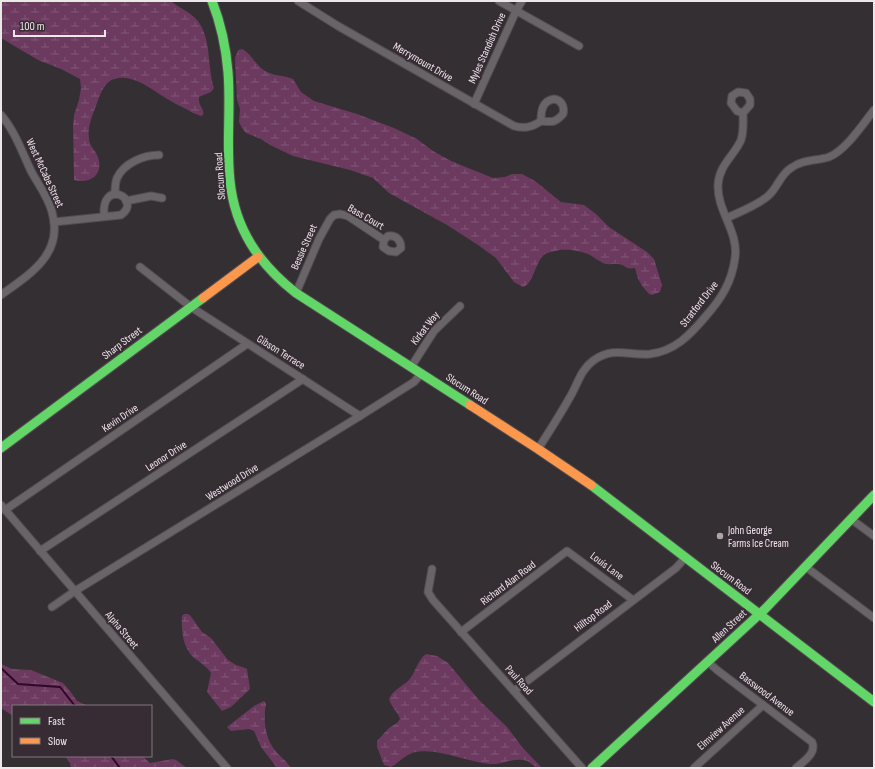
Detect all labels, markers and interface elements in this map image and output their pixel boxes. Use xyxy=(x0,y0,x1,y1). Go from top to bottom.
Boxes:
street label: Myles Standish Drive xyxy=(466,11,508,85)
scale bar xyxy=(14,12,105,38)
text: 100 m xyxy=(20,19,45,34)
street label: Merrymount Drive xyxy=(391,40,455,84)
street label: West McCabe Street xyxy=(23,136,67,210)
street label: Slocum Road xyxy=(212,151,228,200)
street label: Bass Court xyxy=(346,201,387,233)
street label: Bessie Street xyxy=(288,222,320,272)
street label: Stratford Drive xyxy=(677,278,721,330)
street label: Kirkat Way xyxy=(408,308,443,347)
street label: Sharp Street xyxy=(100,323,145,362)
street label: Gibson Terrace xyxy=(254,332,308,372)
street label: Slocum Road xyxy=(444,371,491,408)
street label: Kevin Drive xyxy=(99,401,141,435)
street label: Leonor Drive xyxy=(143,438,189,474)
street label: Westwood Drive xyxy=(203,461,261,503)
place label: John George Farms Ice Cream xyxy=(727,524,789,550)
marker: John George Farms Ice Cream xyxy=(715,531,725,541)
street label: Louis Lane xyxy=(588,549,626,583)
street label: Richard Alan Road xyxy=(478,558,538,608)
street label: Slocum Road xyxy=(708,559,754,598)
street label: Hilltop Road xyxy=(571,597,615,634)
street label: Allen Street xyxy=(708,606,750,646)
street label: Alpha Street xyxy=(102,608,142,652)
street label: Paul Road xyxy=(502,662,536,698)
street label: Basswood Avenue xyxy=(737,669,797,719)
street label: Elmview Avenue xyxy=(695,703,747,753)
legend xyxy=(12,705,152,757)
text: Fast xyxy=(48,714,65,729)
text: Slow xyxy=(48,734,67,749)

